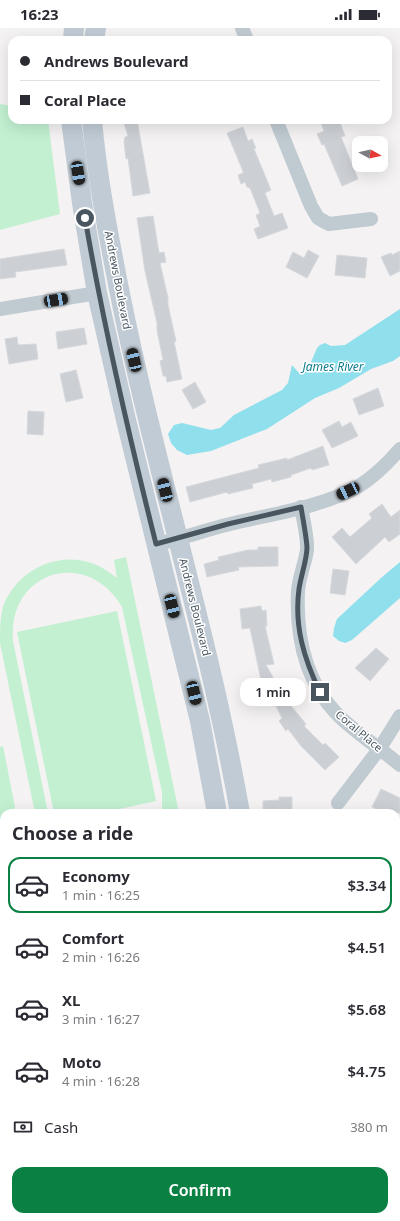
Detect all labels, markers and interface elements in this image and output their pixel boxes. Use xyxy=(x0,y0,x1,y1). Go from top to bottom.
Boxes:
text: 16:23 xyxy=(20,4,59,24)
text: Andrews Boulevard xyxy=(44,51,189,71)
text: Coral Place xyxy=(44,90,126,110)
north arrow xyxy=(352,136,388,172)
map controls xyxy=(352,136,388,172)
car xyxy=(70,160,86,186)
route start xyxy=(76,209,94,227)
street label: Andrews Boulevard xyxy=(102,229,135,330)
car xyxy=(43,292,69,308)
car xyxy=(125,347,143,373)
water label: James River xyxy=(300,358,365,375)
car xyxy=(156,477,174,503)
car xyxy=(335,480,361,502)
street label: Andrews Boulevard xyxy=(176,557,215,657)
car xyxy=(163,593,181,619)
callout: 1 min xyxy=(240,678,306,706)
car xyxy=(185,680,203,706)
text: 1 min xyxy=(255,683,291,701)
route end xyxy=(311,683,329,701)
street label: Coral Place xyxy=(333,707,386,755)
text: Choose a ride xyxy=(12,821,133,845)
text: Economy xyxy=(62,866,130,886)
icon: car xyxy=(14,867,50,903)
text: $3.34 xyxy=(348,875,386,895)
text: 1 min · 16:25 xyxy=(62,886,140,904)
text: Comfort xyxy=(62,928,124,948)
icon: car xyxy=(14,929,50,965)
text: $4.51 xyxy=(348,937,386,957)
text: 2 min · 16:26 xyxy=(62,948,140,966)
text: XL xyxy=(62,990,80,1010)
icon: car xyxy=(14,991,50,1027)
text: $5.68 xyxy=(348,999,386,1019)
text: 3 min · 16:27 xyxy=(62,1010,140,1028)
text: Moto xyxy=(62,1052,101,1072)
icon: car xyxy=(14,1053,50,1089)
text: $4.75 xyxy=(348,1061,386,1081)
text: 4 min · 16:28 xyxy=(62,1072,140,1090)
icon: cash xyxy=(12,1116,34,1138)
text: Cash xyxy=(44,1117,78,1137)
text: 380 m xyxy=(350,1118,388,1136)
button: Confirm xyxy=(12,1167,388,1213)

